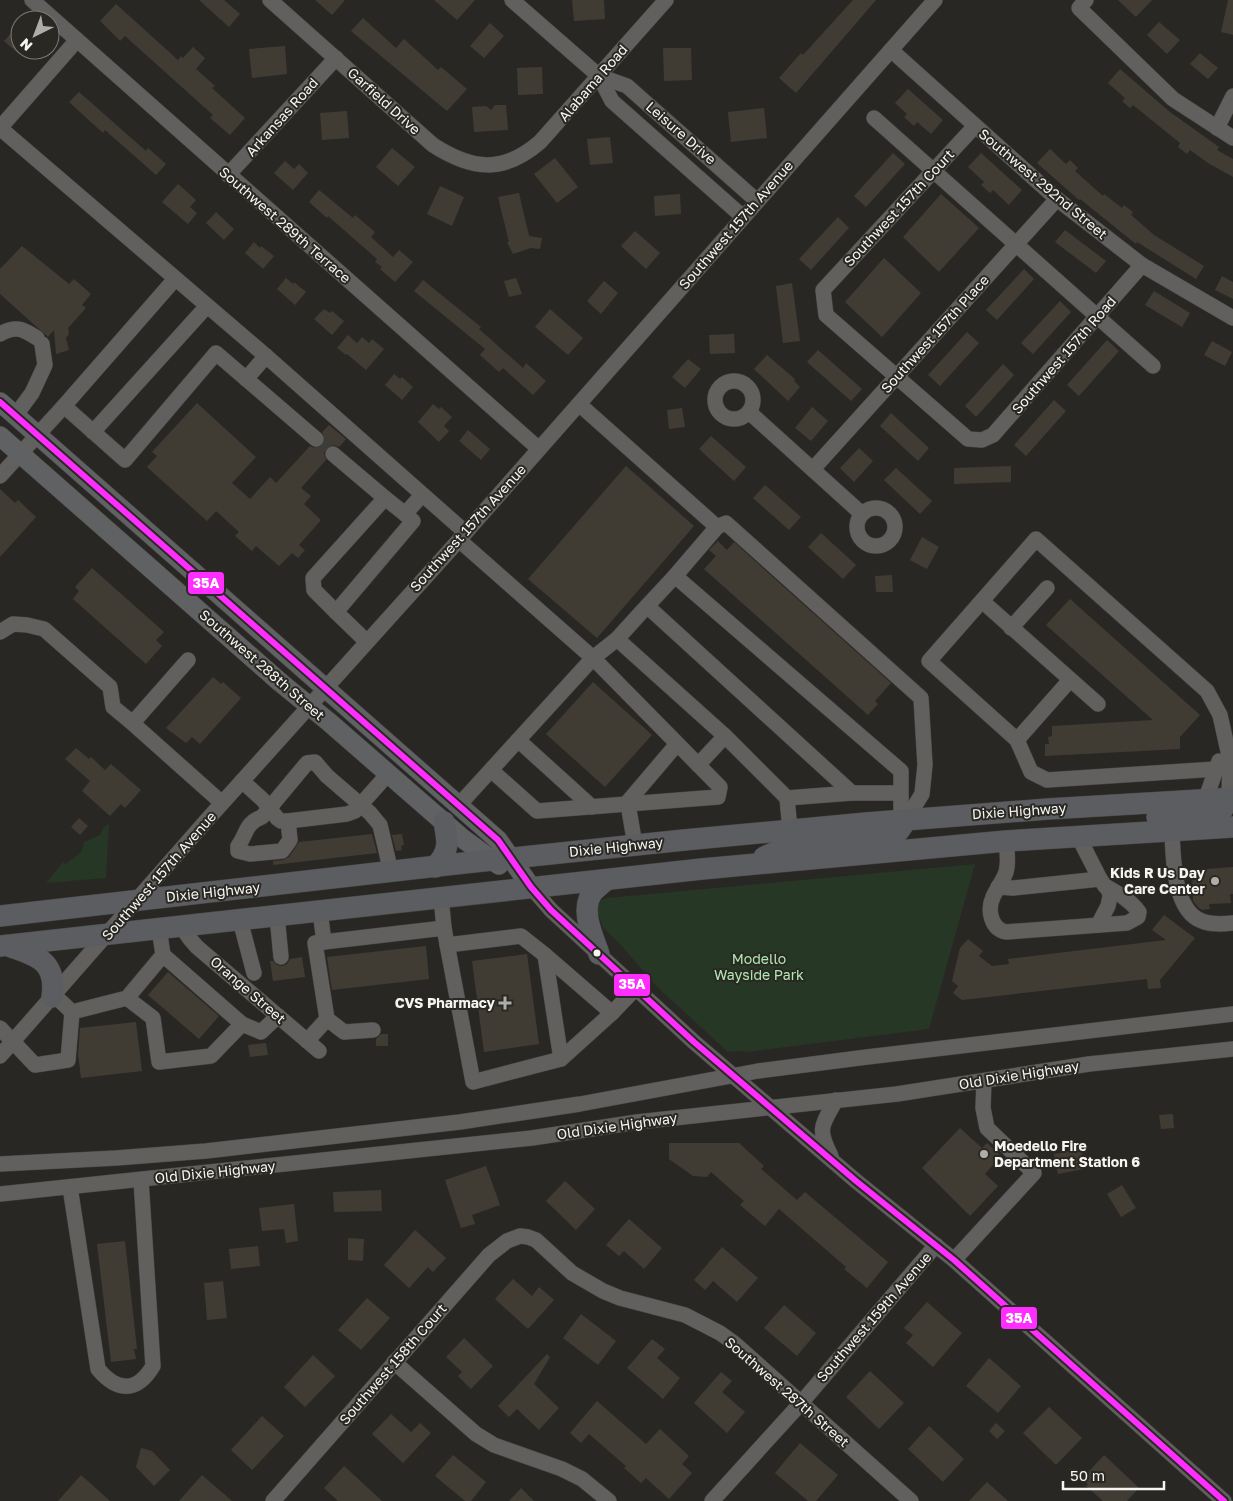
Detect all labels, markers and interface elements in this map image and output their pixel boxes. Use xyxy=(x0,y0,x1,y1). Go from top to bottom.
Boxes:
north arrow xyxy=(10,10,60,60)
text: N xyxy=(16,35,36,55)
street label: Alabama Road xyxy=(555,41,631,125)
street label: Garfield Drive xyxy=(345,64,424,138)
street label: Arkansas Road xyxy=(242,74,321,159)
street label: Leisure Drive xyxy=(643,98,720,168)
street label: Southwest 292nd Street xyxy=(976,125,1111,242)
street label: Southwest 157th Court xyxy=(840,146,957,270)
street label: Southwest 157th Avenue xyxy=(675,157,796,293)
street label: Southwest 289th Terrace xyxy=(216,163,355,286)
street label: Southwest 157th Place xyxy=(877,271,992,396)
street label: Southwest 157th Road xyxy=(1008,292,1119,417)
street label: Southwest 157th Avenue xyxy=(406,461,529,595)
line badge: 35A xyxy=(187,571,225,595)
text: 35A xyxy=(192,574,220,591)
street label: Southwest 288th Street xyxy=(196,606,328,724)
street label: Dixie Highway xyxy=(971,799,1067,822)
street label: Southwest 157th Avenue xyxy=(98,808,219,944)
street label: Dixie Highway xyxy=(568,833,664,860)
place label: Kids R Us Day Care Center xyxy=(1110,864,1206,897)
marker: Kids R Us Day Care Center xyxy=(1209,875,1221,887)
street label: Dixie Highway xyxy=(165,878,261,905)
unlabelled marker xyxy=(592,948,602,958)
park label: Modello Wayside Park xyxy=(714,950,804,983)
street label: Orange Street xyxy=(207,952,289,1027)
line badge: 35A xyxy=(613,973,651,997)
text: 35A xyxy=(618,975,646,992)
place label: CVS Pharmacy xyxy=(395,994,496,1011)
marker: CVS Pharmacy xyxy=(499,997,511,1009)
street label: Old Dixie Highway xyxy=(958,1057,1080,1092)
street label: Old Dixie Highway xyxy=(556,1109,678,1142)
place label: Moedello Fire Department Station 6 xyxy=(994,1137,1140,1170)
marker: Moedello Fire Department Station 6 xyxy=(978,1148,990,1160)
street label: Old Dixie Highway xyxy=(154,1157,276,1186)
street label: Southwest 159th Avenue xyxy=(813,1248,935,1385)
street label: Southwest 158th Court xyxy=(335,1300,450,1428)
line badge: 35A xyxy=(1000,1306,1038,1330)
text: 35A xyxy=(1005,1309,1033,1326)
street label: Southwest 287th Street xyxy=(722,1333,853,1450)
scale bar xyxy=(1063,1458,1164,1490)
text: 50 m xyxy=(1070,1466,1105,1484)

